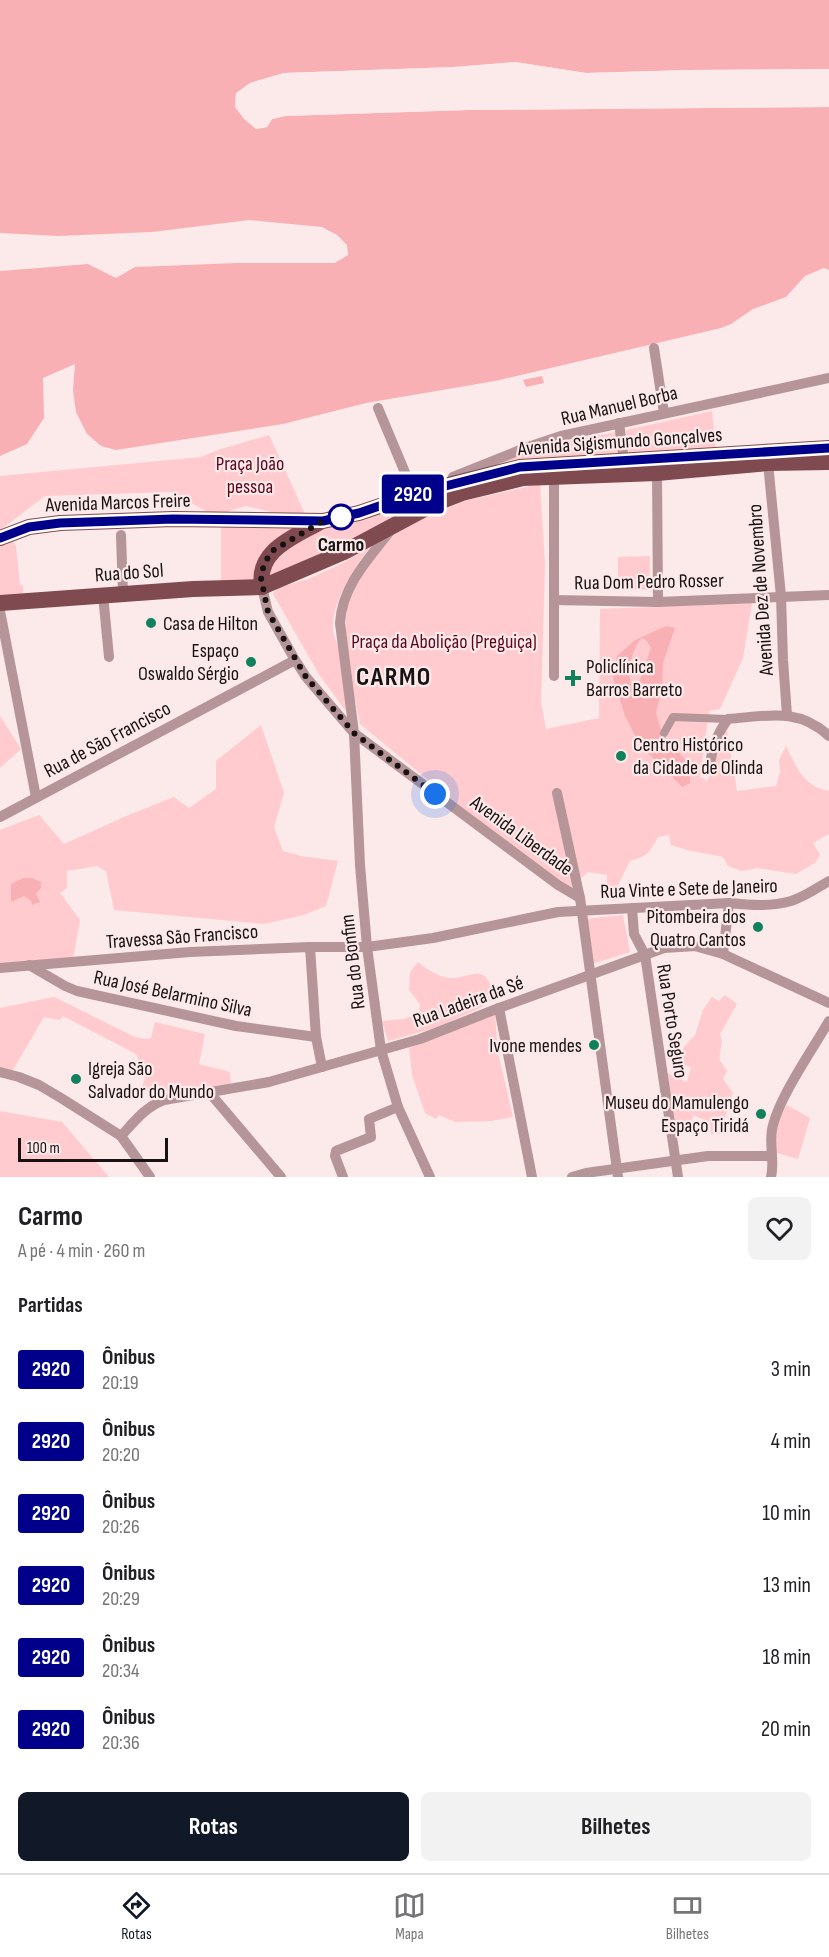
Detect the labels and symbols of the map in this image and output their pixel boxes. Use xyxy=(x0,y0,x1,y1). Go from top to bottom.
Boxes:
street label: Rua Manuel Borba xyxy=(559,381,680,431)
street label: Avenida Sigismundo Gonçalves xyxy=(516,423,723,461)
park label: Praça João pessoa xyxy=(216,452,284,499)
line badge: 2920 xyxy=(371,474,455,514)
street label: Avenida Marcos Freire xyxy=(44,488,191,518)
street label: Avenida Dez de Novembro xyxy=(743,503,779,678)
marker: Carmo xyxy=(328,504,354,530)
place label: Carmo xyxy=(318,533,364,557)
street label: Rua do Sol xyxy=(94,559,164,587)
street label: Rua Dom Pedro Rosser xyxy=(574,569,724,595)
place label: Casa de Hilton xyxy=(163,612,258,636)
marker: Casa de Hilton xyxy=(144,616,158,630)
park label: Praça da Abolição (Preguiça) xyxy=(351,630,537,654)
place label: Espaço Oswaldo Sérgio xyxy=(138,639,239,686)
marker: Espaço Oswaldo Sérgio xyxy=(244,655,258,669)
place label: Policlínica Barros Barreto xyxy=(586,655,683,702)
district label: CARMO xyxy=(356,662,432,693)
marker: Policlínica Barros Barreto xyxy=(564,669,582,687)
street label: Rua de São Francisco xyxy=(40,696,175,783)
place label: Centro Histórico da Cidade de Olinda xyxy=(633,733,763,780)
marker: Centro Histórico da Cidade de Olinda xyxy=(614,749,628,763)
your location xyxy=(420,779,450,809)
street label: Avenida Liberdade xyxy=(465,790,577,881)
street label: Rua Vinte e Sete de Janeiro xyxy=(600,874,778,904)
place label: Pitombeira dos Quatro Cantos xyxy=(647,905,746,952)
street label: Rua do Bonfim xyxy=(335,913,371,1011)
street label: Travessa São Francisco xyxy=(105,920,259,954)
marker: Pitombeira dos Quatro Cantos xyxy=(751,920,765,934)
street label: Rua Porto Seguro xyxy=(651,962,693,1080)
street label: Rua José Belarmino Silva xyxy=(91,965,254,1022)
street label: Rua Ladeira da Sé xyxy=(410,971,527,1033)
place label: Ivone mendes xyxy=(489,1034,582,1058)
marker: Ivone mendes xyxy=(587,1038,601,1052)
place label: Igreja São Salvador do Mundo xyxy=(88,1057,214,1104)
marker: Igreja São Salvador do Mundo xyxy=(69,1072,83,1086)
place label: Museu do Mamulengo Espaço Tiridá xyxy=(605,1091,749,1138)
marker: Museu do Mamulengo Espaço Tiridá xyxy=(754,1107,768,1121)
scale bar xyxy=(18,1135,168,1162)

